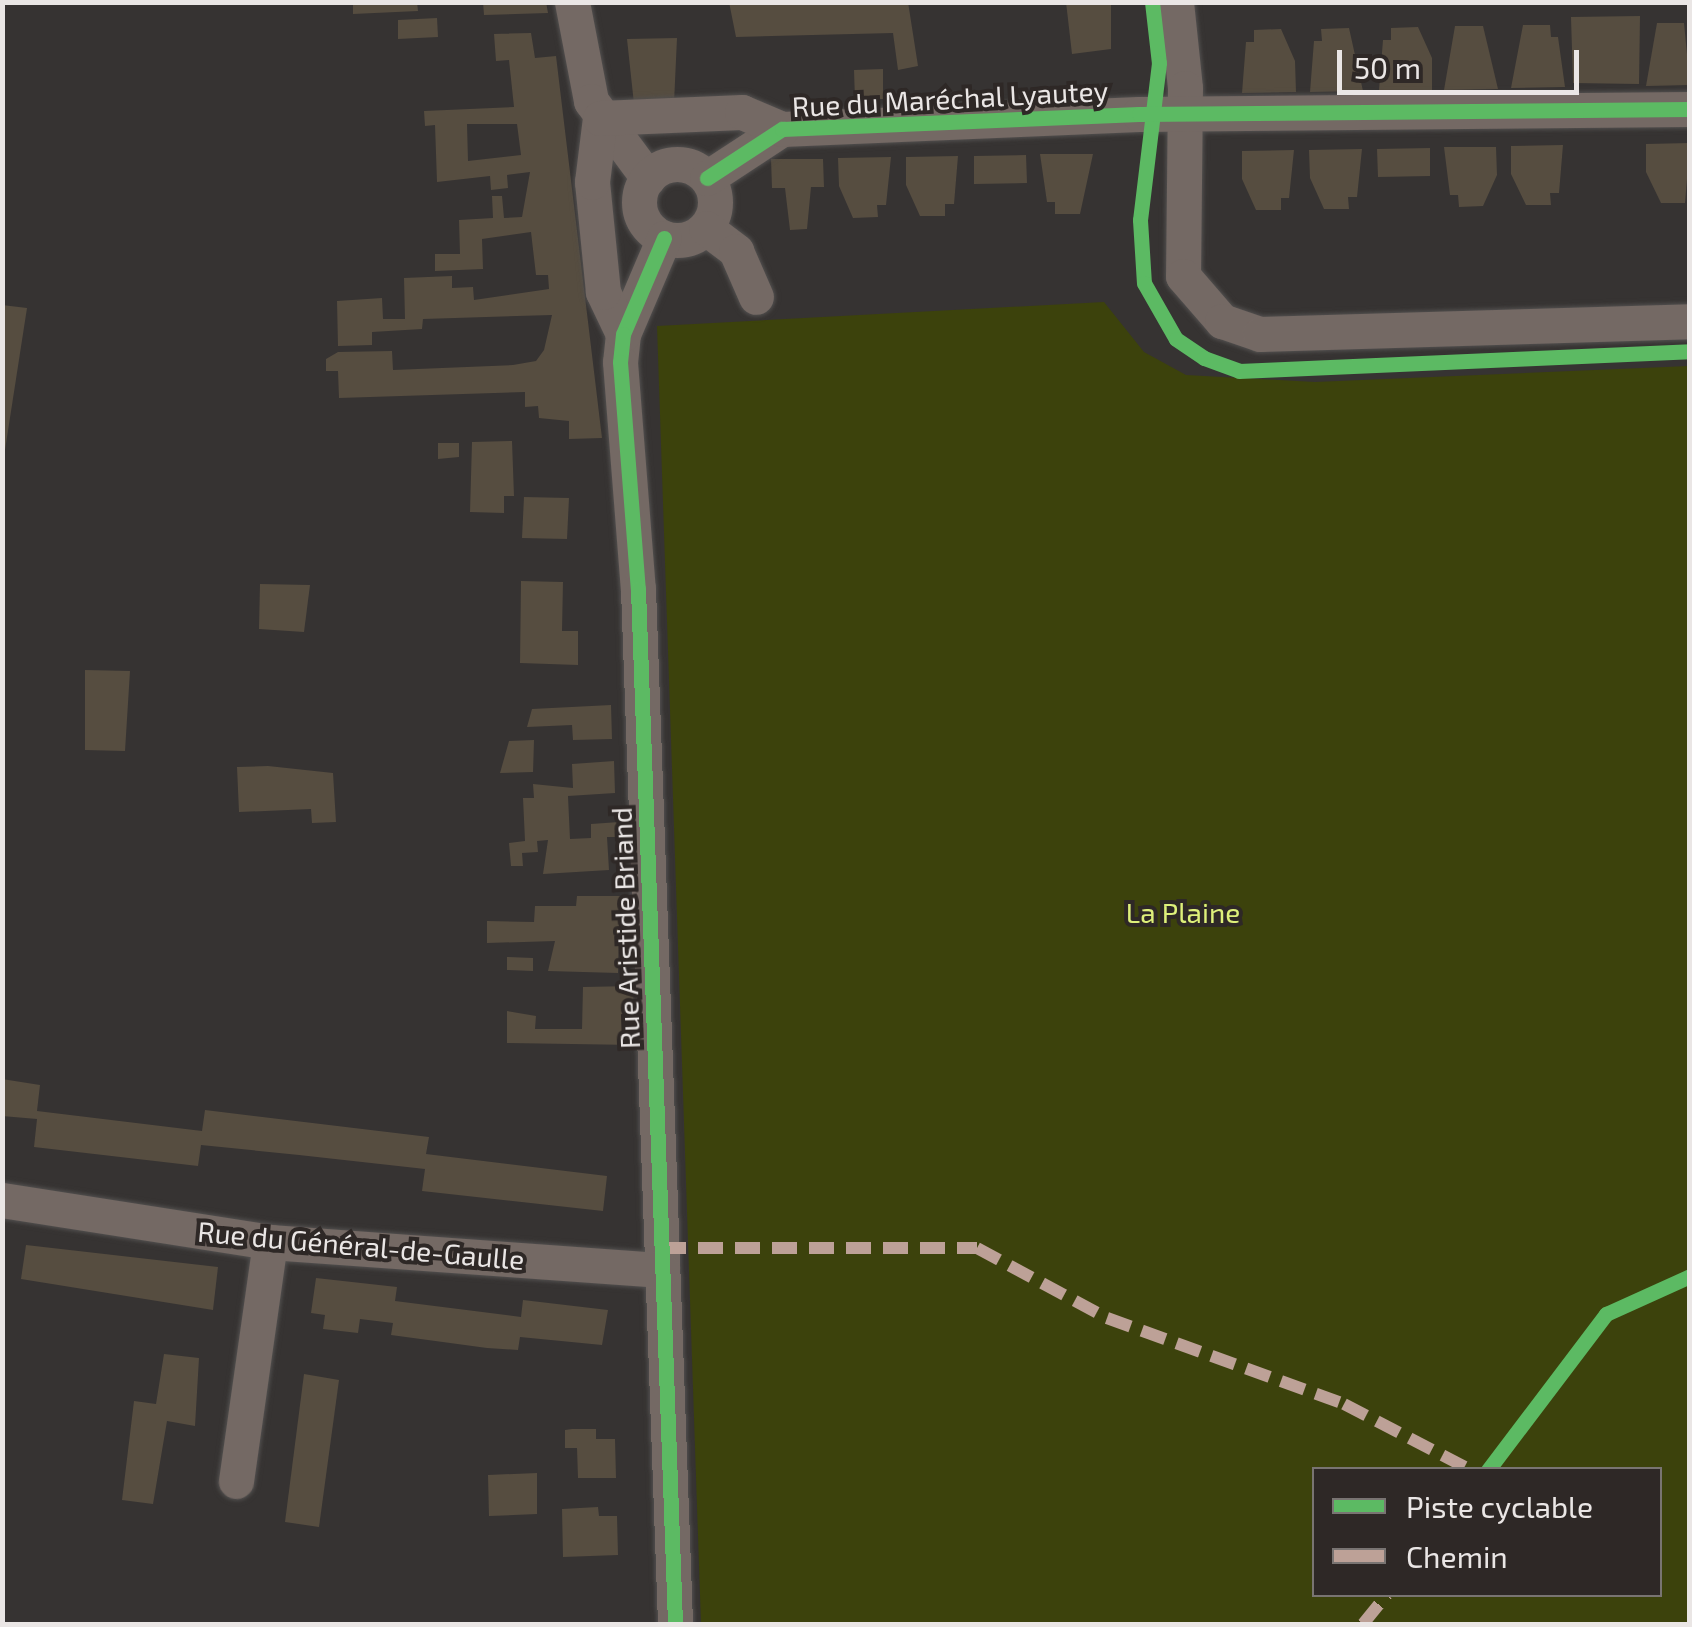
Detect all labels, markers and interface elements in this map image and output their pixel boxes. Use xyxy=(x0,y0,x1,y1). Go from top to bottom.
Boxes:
scale bar xyxy=(1342,30,1584,92)
text: 50 m xyxy=(1354,49,1421,85)
street label: Rue du Maréchal Lyautey xyxy=(791,73,1109,123)
street label: Rue Aristide Briand xyxy=(604,806,646,1050)
park label: La Plaine xyxy=(1126,895,1240,929)
street label: Rue du Général-de-Gaulle xyxy=(196,1214,526,1276)
legend xyxy=(1312,1467,1662,1597)
text: Piste cyclable xyxy=(1406,1488,1593,1524)
text: Chemin xyxy=(1406,1538,1508,1574)

